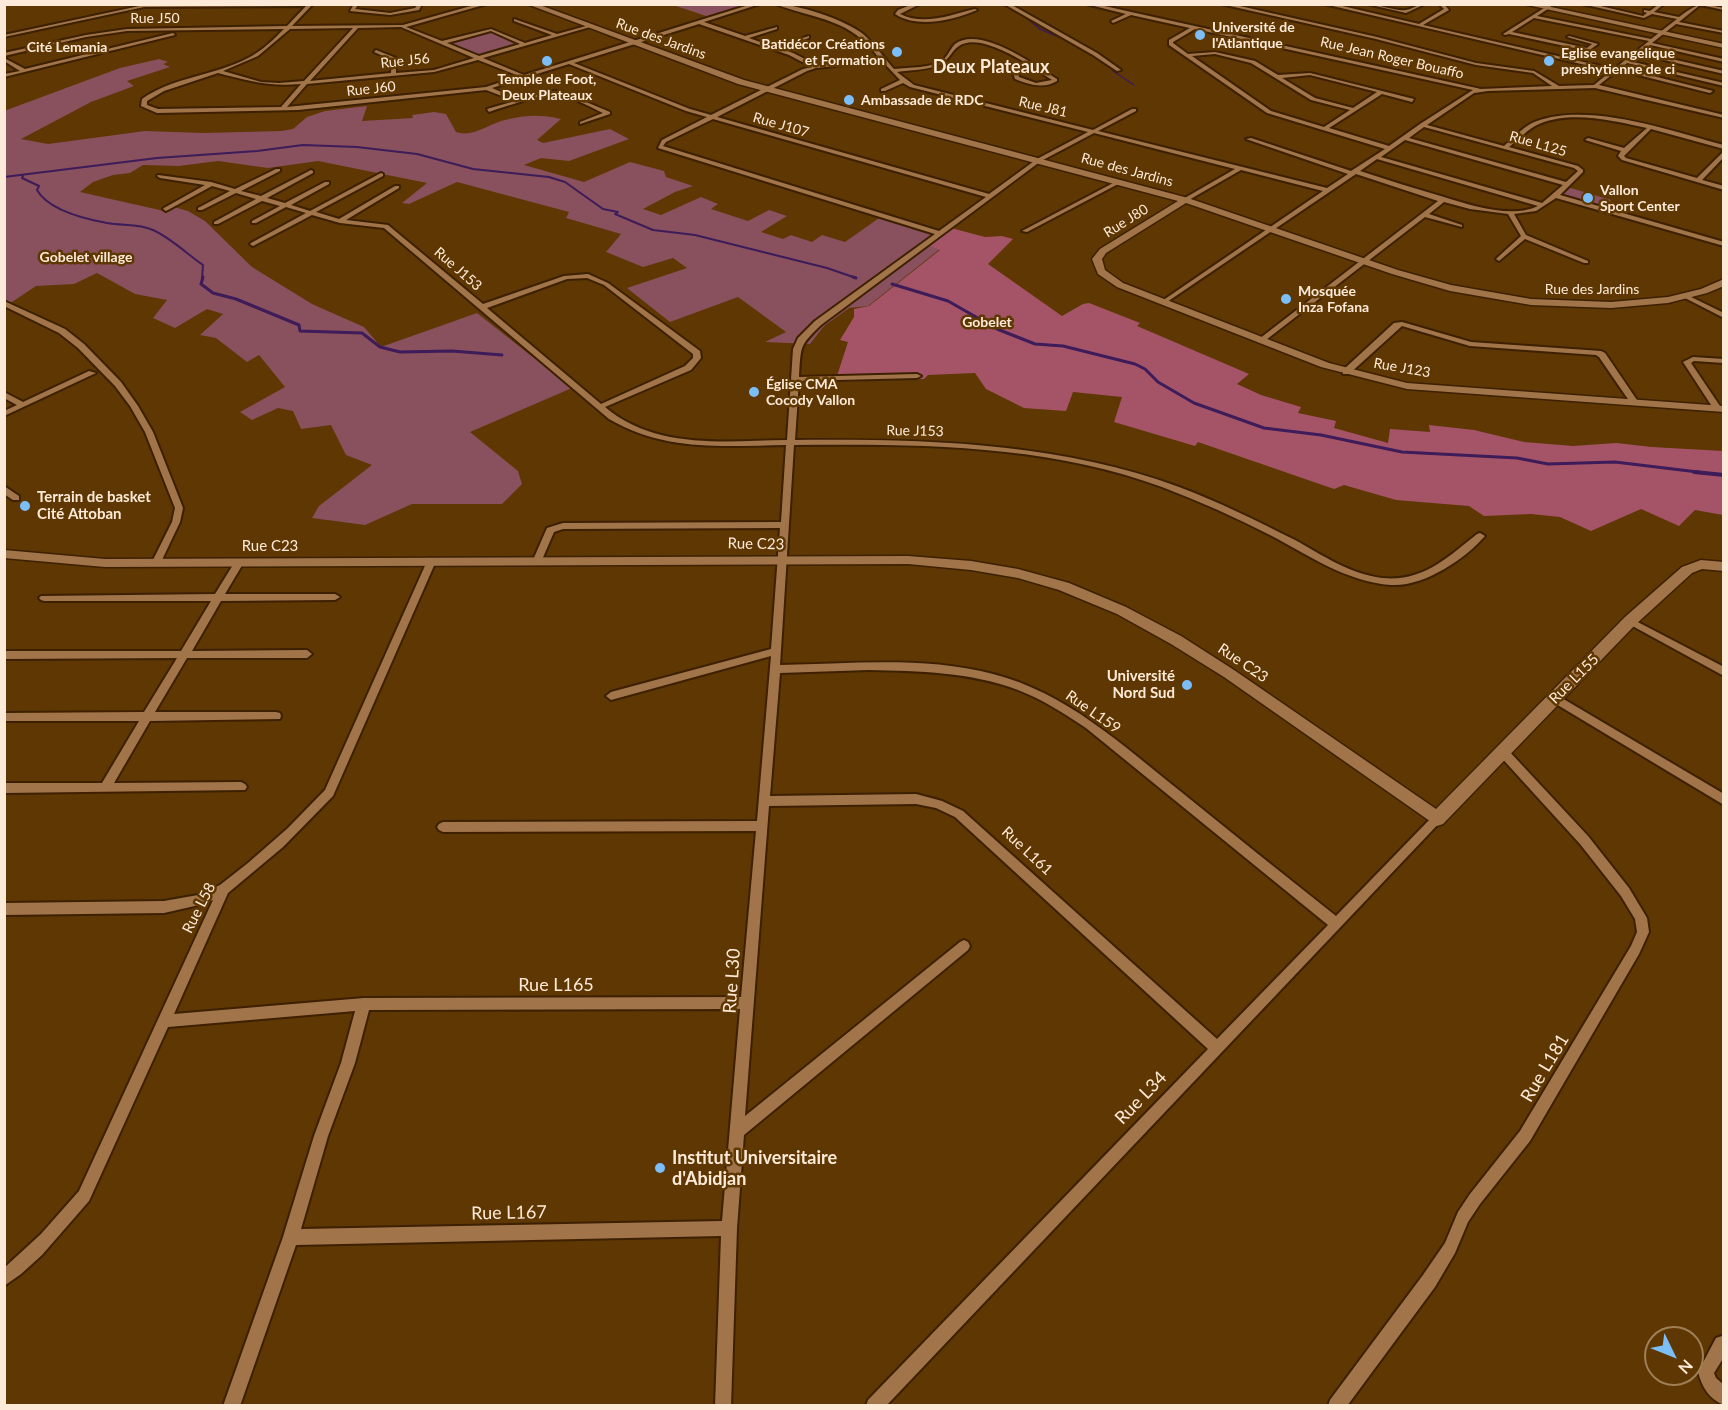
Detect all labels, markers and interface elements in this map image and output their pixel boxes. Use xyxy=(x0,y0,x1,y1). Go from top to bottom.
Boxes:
street label: Rue J50 xyxy=(130,10,180,26)
street label: Rue des Jardins xyxy=(614,15,708,63)
place label: Université de l'Atlantique xyxy=(1212,19,1295,51)
marker: Université de l'Atlantique xyxy=(1193,28,1207,42)
street label: Rue Jean Roger Bouaffo xyxy=(1319,33,1465,83)
place label: Batidécor Créations et Formation xyxy=(761,36,885,68)
district label: Cité Lemania xyxy=(27,39,107,55)
marker: Batidécor Créations et Formation xyxy=(890,45,904,59)
place label: Eglise evangelique preshytienne de ci xyxy=(1561,45,1675,78)
street label: Rue J56 xyxy=(380,50,430,72)
marker: Temple de Foot, Deux Plateaux xyxy=(540,54,554,68)
marker: Eglise evangelique preshytienne de ci xyxy=(1542,54,1556,68)
district label: Deux Plateaux xyxy=(933,56,1049,78)
place label: Temple de Foot, Deux Plateaux xyxy=(498,71,596,104)
street label: Rue J60 xyxy=(346,78,396,100)
place label: Ambassade de RDC xyxy=(861,92,983,108)
marker: Ambassade de RDC xyxy=(842,93,856,107)
street label: Rue J81 xyxy=(1017,93,1069,121)
street label: Rue J107 xyxy=(751,109,811,141)
street label: Rue L125 xyxy=(1507,128,1569,160)
street label: Rue des Jardins xyxy=(1079,150,1175,190)
place label: Vallon Sport Center xyxy=(1600,182,1680,214)
marker: Vallon Sport Center xyxy=(1581,191,1595,205)
street label: Rue J80 xyxy=(1101,201,1151,241)
street label: Rue J153 xyxy=(431,244,485,294)
district label: Gobelet village xyxy=(40,249,132,265)
street label: Rue des Jardins xyxy=(1545,281,1639,297)
place label: Mosquée Inza Fofana xyxy=(1298,283,1369,316)
marker: Mosquée Inza Fofana xyxy=(1279,292,1293,306)
district label: Gobelet xyxy=(962,314,1012,330)
street label: Rue J123 xyxy=(1372,355,1432,381)
place label: Église CMA Cocody Vallon xyxy=(766,376,855,408)
marker: Église CMA Cocody Vallon xyxy=(747,385,761,399)
street label: Rue J153 xyxy=(886,422,944,440)
place label: Terrain de basket Cité Attoban xyxy=(37,488,151,523)
marker: Terrain de basket Cité Attoban xyxy=(18,499,32,513)
street label: Rue C23 xyxy=(728,535,784,553)
street label: Rue C23 xyxy=(242,537,298,555)
street label: Rue C23 xyxy=(1214,640,1272,686)
street label: Rue L155 xyxy=(1545,650,1603,708)
place label: Université Nord Sud xyxy=(1107,667,1175,702)
marker: Université Nord Sud xyxy=(1180,678,1194,692)
street label: Rue L159 xyxy=(1062,687,1124,737)
street label: Rue L161 xyxy=(998,823,1056,879)
street label: Rue L58 xyxy=(179,880,219,936)
street label: Rue L30 xyxy=(719,948,745,1014)
street label: Rue L165 xyxy=(518,974,594,996)
street label: Rue L181 xyxy=(1516,1030,1574,1106)
street label: Rue L34 xyxy=(1111,1067,1171,1129)
place label: Institut Universitaire d'Abidjan xyxy=(672,1147,837,1190)
marker: Institut Universitaire d'Abidjan xyxy=(653,1161,667,1175)
street label: Rue L167 xyxy=(471,1202,547,1224)
north arrow xyxy=(1644,1326,1704,1386)
text: N xyxy=(1675,1356,1697,1378)

